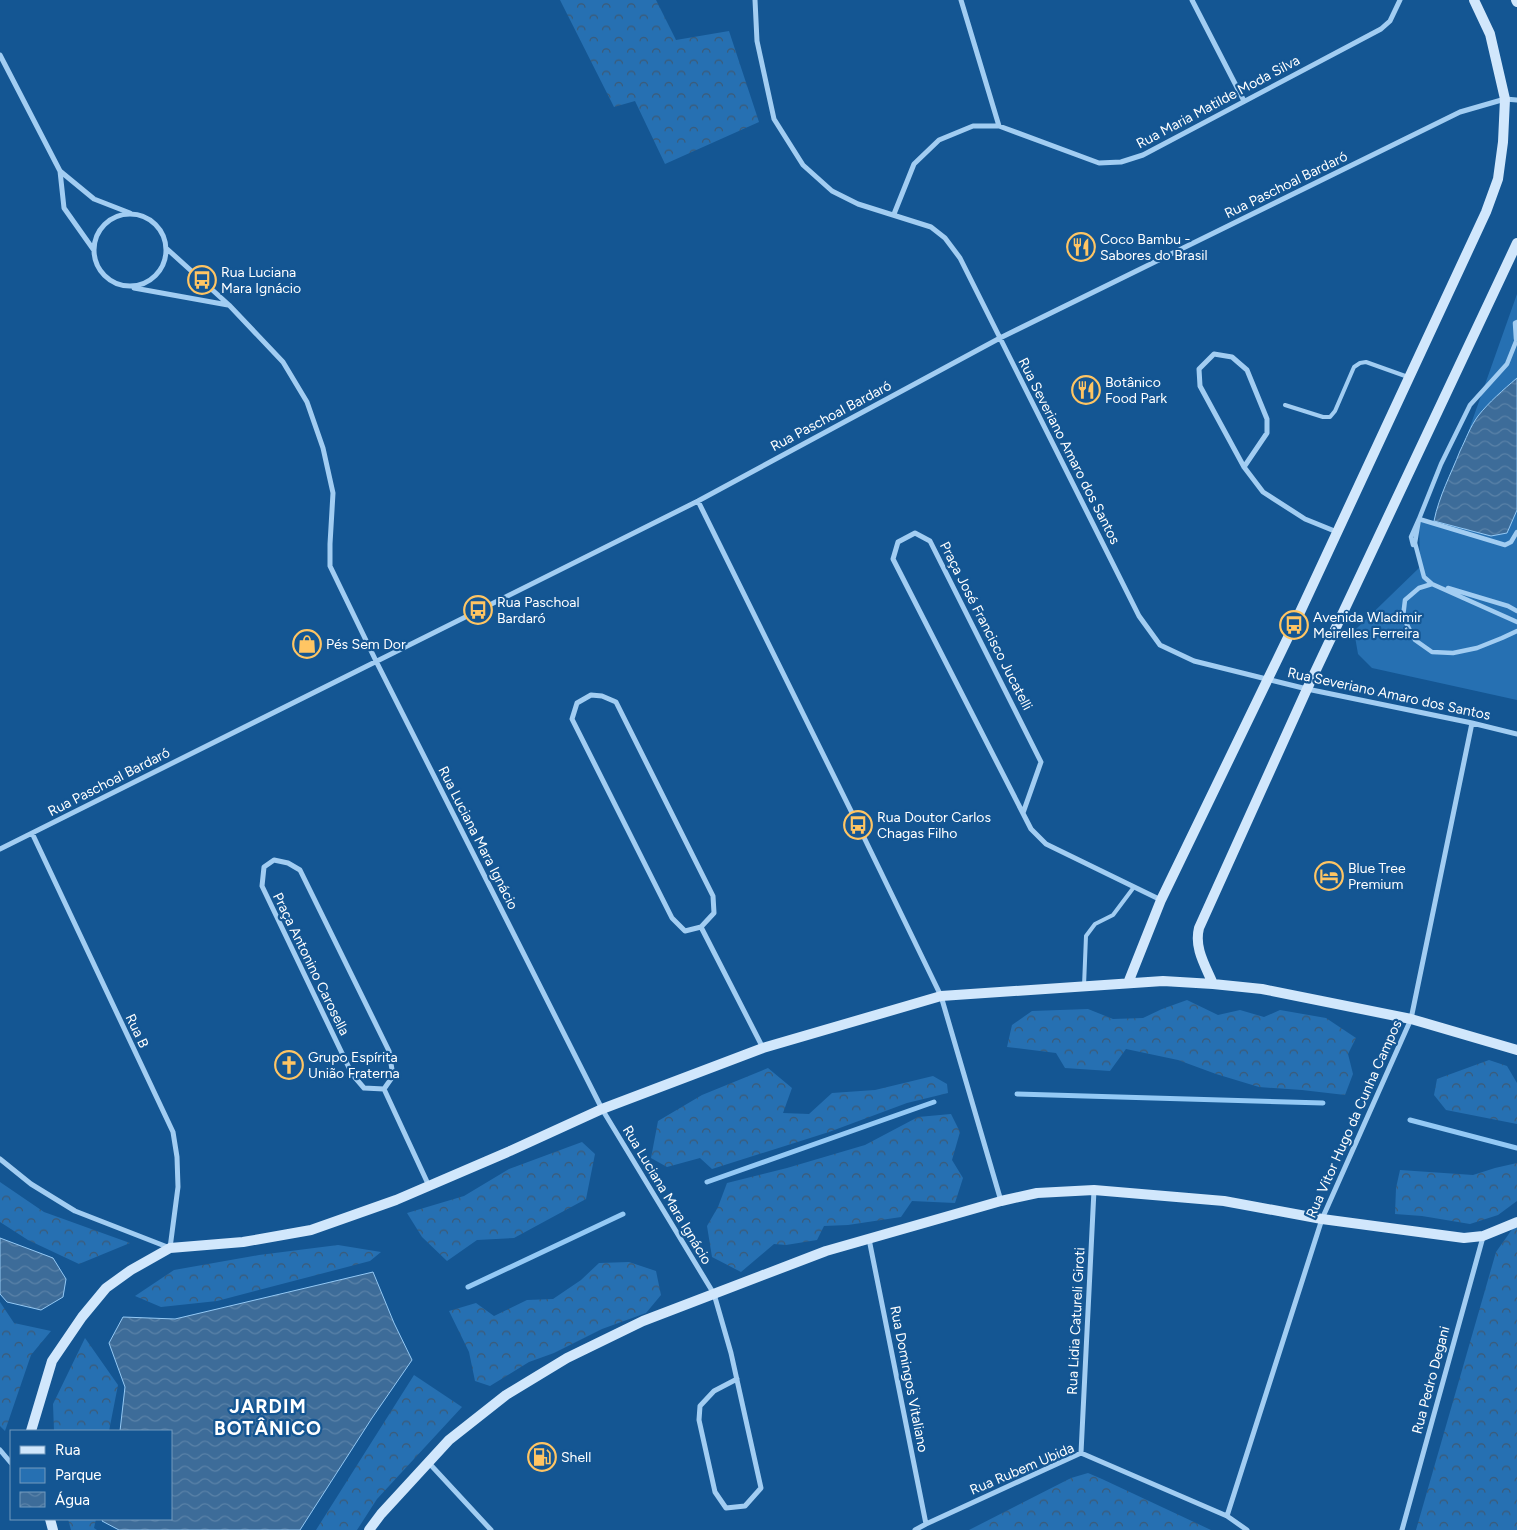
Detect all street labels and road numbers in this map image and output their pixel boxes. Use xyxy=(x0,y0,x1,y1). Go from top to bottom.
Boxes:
street label: Rua Maria Matilde Moda Silva xyxy=(1133,52,1303,152)
street label: Rua Paschoal Bardaró xyxy=(1222,148,1350,222)
street label: Rua Severiano Amaro dos Santos xyxy=(1014,355,1124,547)
street label: Rua Paschoal Bardaró xyxy=(768,377,894,455)
street label: Praça José Francisco Jucatelli xyxy=(936,539,1036,713)
street label: Rua Severiano Amaro dos Santos xyxy=(1286,664,1492,724)
street label: Rua Paschoal Bardaró xyxy=(45,744,173,820)
street label: Rua Luciana Mara Ignácio xyxy=(434,763,522,913)
street label: Praça Antonino Carosella xyxy=(269,890,353,1038)
street label: Rua B xyxy=(122,1011,152,1051)
street label: Rua Vitor Hugo da Cunha Campos xyxy=(1303,1017,1405,1221)
street label: Rua Luciana Mara Ignácio xyxy=(619,1123,715,1267)
street label: Rua Lidia Catureli Giroti xyxy=(1064,1247,1088,1395)
street label: Rua Domingos Vitaliano xyxy=(886,1304,932,1454)
street label: Rua Pedro Degani xyxy=(1408,1324,1454,1436)
street label: Rua Rubem Ubida xyxy=(967,1439,1077,1499)

